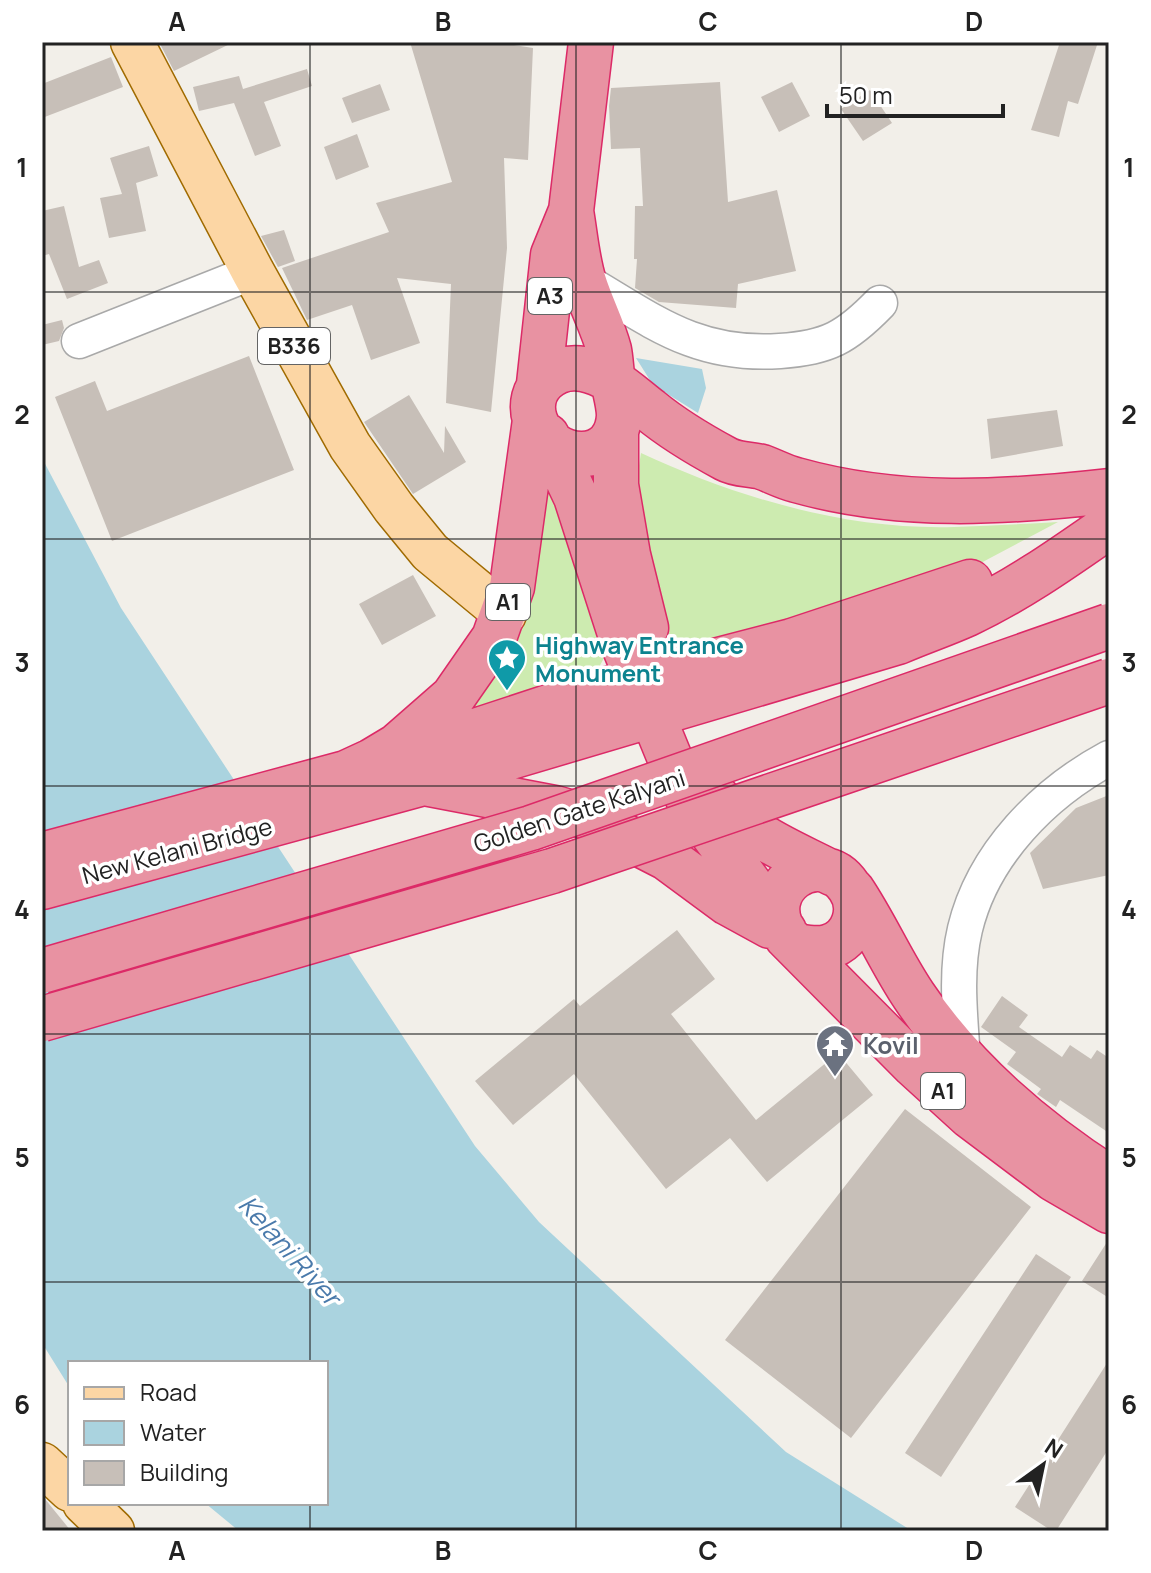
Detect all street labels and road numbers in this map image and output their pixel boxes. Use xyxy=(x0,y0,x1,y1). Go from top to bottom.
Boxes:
road number: A3 xyxy=(528,278,572,314)
road number: B336 xyxy=(258,328,330,364)
road number: A1 xyxy=(486,584,530,620)
street label: Golden Gate Kalyani xyxy=(469,760,689,860)
street label: New Kelani Bridge xyxy=(78,809,276,891)
road number: A1 xyxy=(921,1073,965,1109)

